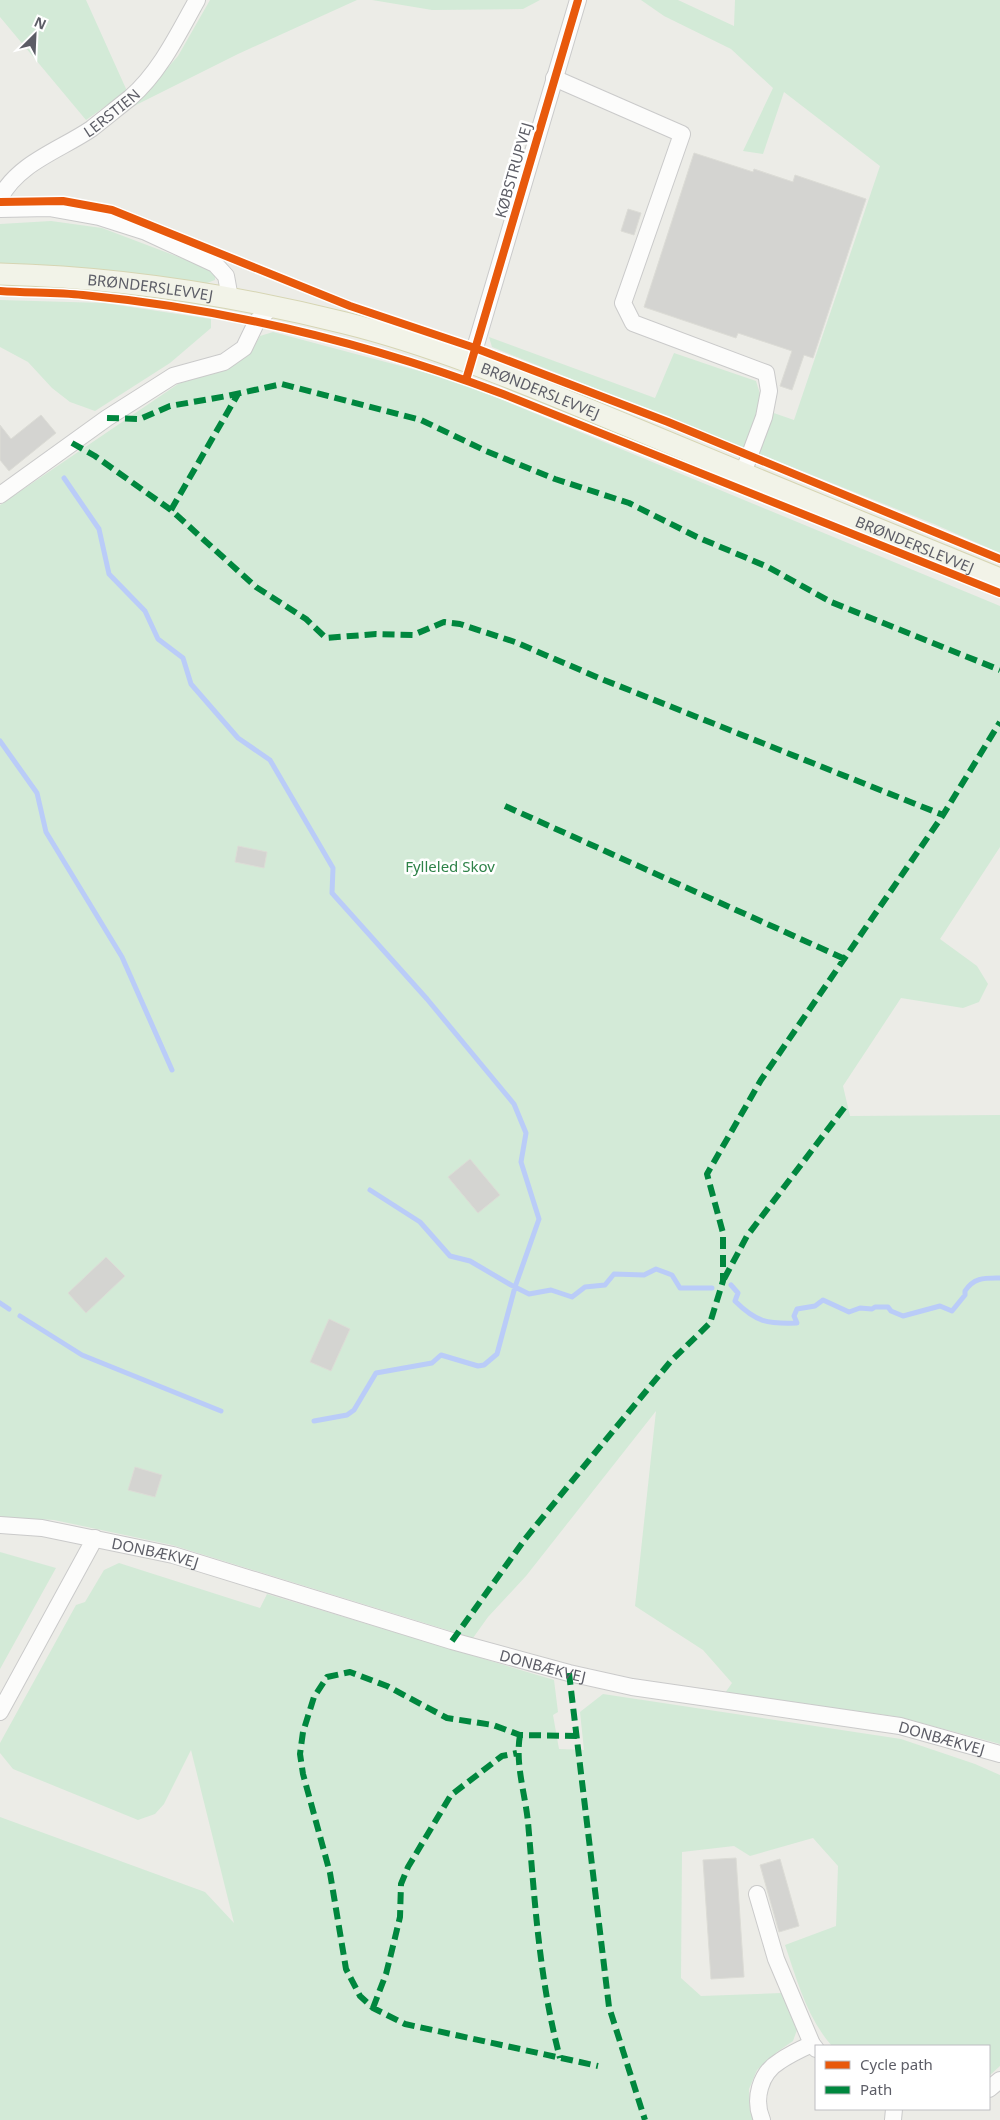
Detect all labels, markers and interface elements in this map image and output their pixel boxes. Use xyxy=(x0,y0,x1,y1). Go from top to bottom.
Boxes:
north arrow xyxy=(10,10,60,60)
text: N xyxy=(31,12,50,34)
street label: LERSTIEN xyxy=(79,84,144,141)
street label: KØBSTRUPVEJ xyxy=(490,120,536,220)
street label: BRØNDERSLEVVEJ xyxy=(87,269,215,305)
street label: BRØNDERSLEVVEJ xyxy=(478,357,603,423)
street label: BRØNDERSLEVVEJ xyxy=(853,511,977,578)
park label: Fylleled Skov xyxy=(405,856,495,876)
street label: DONBÆKVEJ xyxy=(110,1533,201,1572)
street label: DONBÆKVEJ xyxy=(497,1644,588,1687)
street label: DONBÆKVEJ xyxy=(896,1716,987,1759)
legend xyxy=(815,2045,990,2110)
text: Cycle path xyxy=(860,2054,933,2074)
text: Path xyxy=(860,2079,892,2099)

